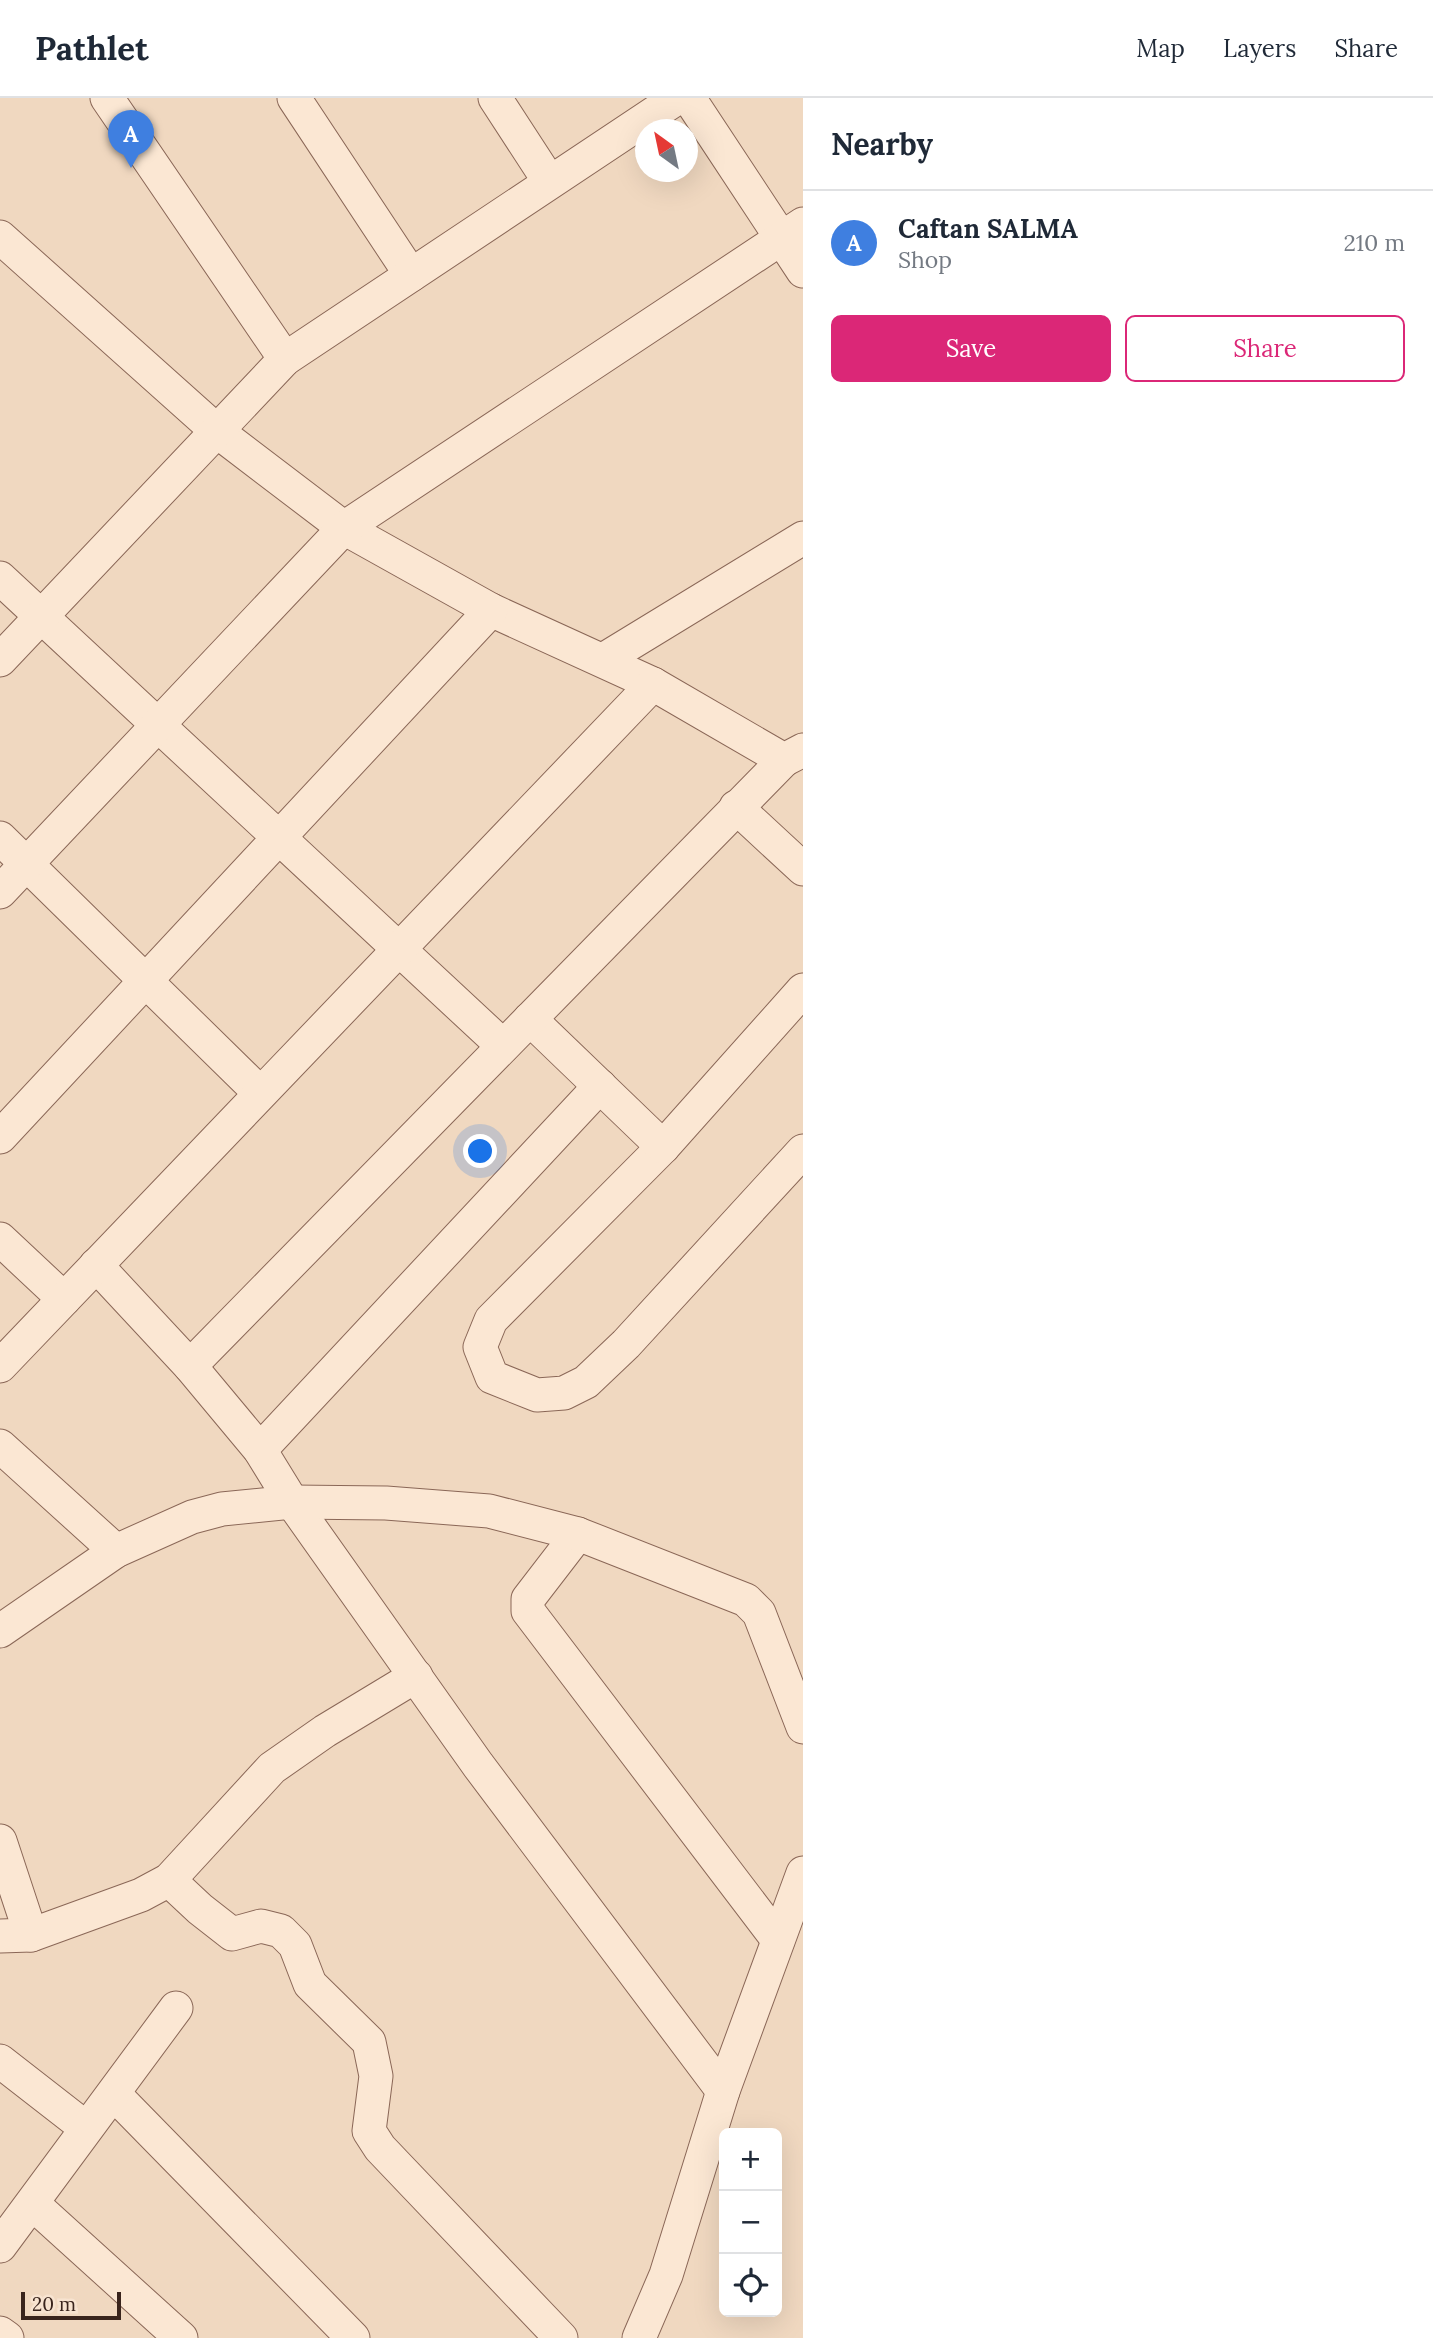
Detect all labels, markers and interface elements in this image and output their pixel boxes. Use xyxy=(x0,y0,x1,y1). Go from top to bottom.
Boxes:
text: Pathlet xyxy=(35,27,149,69)
text: Map xyxy=(1136,33,1185,64)
text: Layers xyxy=(1223,33,1296,64)
text: Share xyxy=(1334,33,1398,64)
pin: A xyxy=(108,110,154,168)
north arrow xyxy=(635,119,698,182)
text: Nearby xyxy=(831,125,933,163)
text: Caftan SALMA xyxy=(898,212,1078,245)
text: A xyxy=(846,228,862,257)
text: 210 m xyxy=(1343,228,1405,257)
text: Shop xyxy=(898,245,952,274)
button: Save xyxy=(831,315,1111,382)
button: Share xyxy=(1125,315,1405,382)
your location xyxy=(463,1134,497,1168)
map controls xyxy=(719,2128,782,2317)
button: + xyxy=(719,2128,782,2191)
button: − xyxy=(719,2191,782,2254)
button: locate xyxy=(719,2254,782,2317)
scale bar xyxy=(21,2289,121,2321)
text: 20 m xyxy=(32,2292,76,2316)

